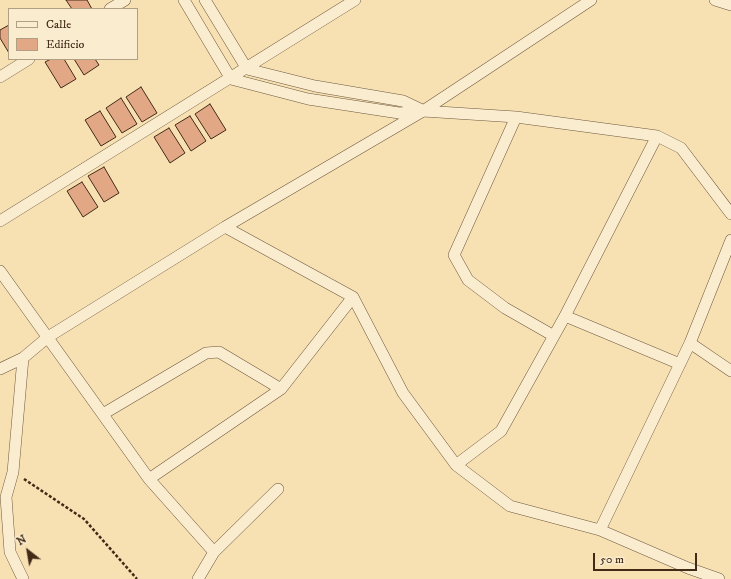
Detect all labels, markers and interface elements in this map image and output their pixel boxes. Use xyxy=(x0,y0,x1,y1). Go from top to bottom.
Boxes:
legend xyxy=(8,8,138,60)
text: Calle xyxy=(46,17,71,32)
text: Edificio xyxy=(46,37,84,52)
north arrow xyxy=(8,531,48,571)
text: N xyxy=(14,532,29,549)
scale bar xyxy=(595,545,699,571)
text: 50 m xyxy=(600,552,624,567)

